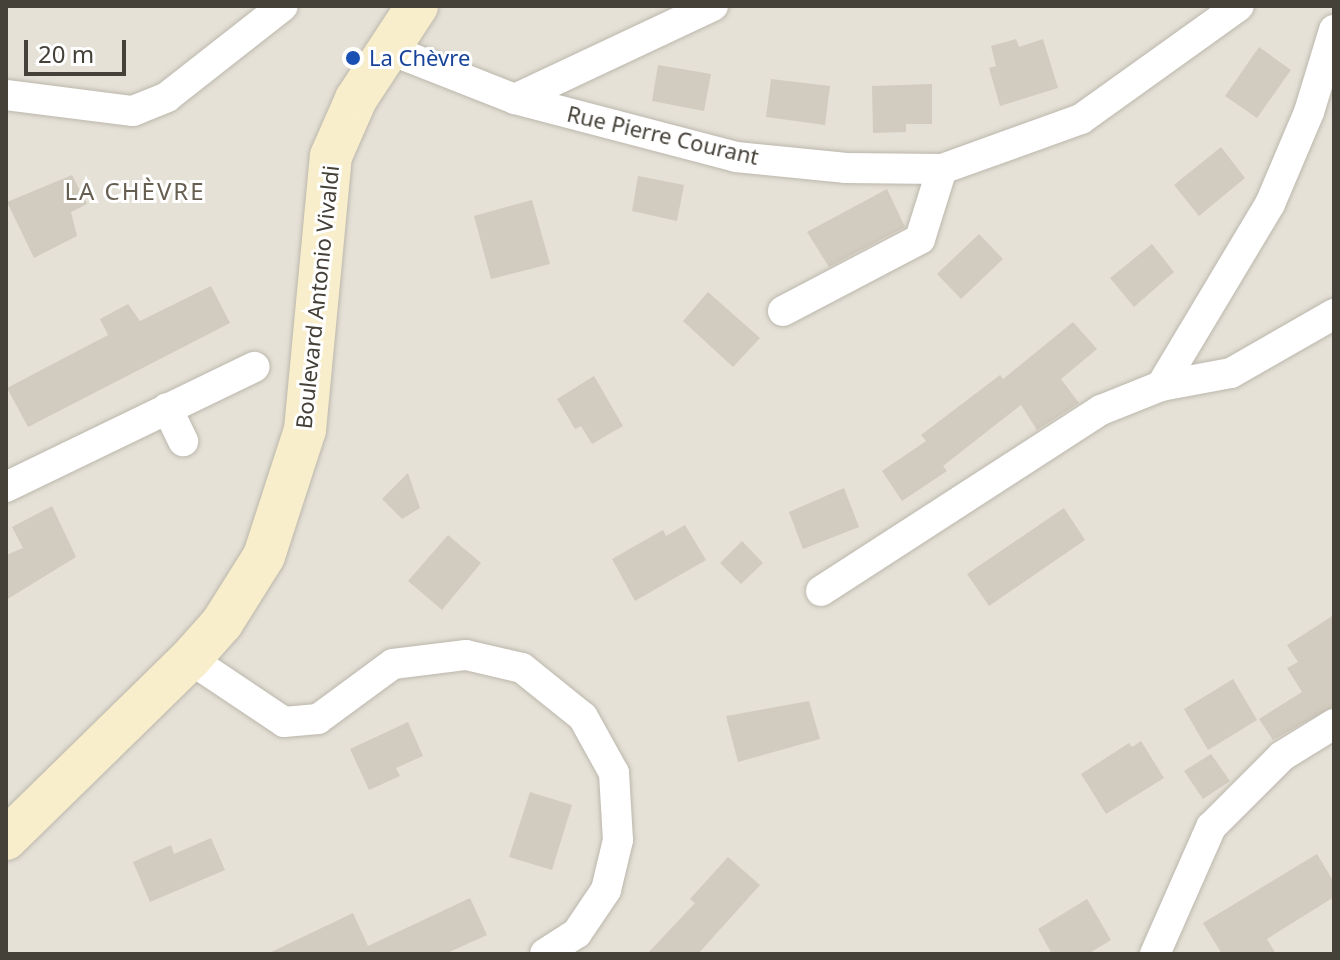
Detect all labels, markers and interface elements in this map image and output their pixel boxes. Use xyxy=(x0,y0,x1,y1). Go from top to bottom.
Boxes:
scale bar xyxy=(28,24,130,74)
text: 20 m xyxy=(38,37,94,70)
place label: La Chèvre xyxy=(369,45,470,71)
marker: La Chèvre xyxy=(344,49,362,67)
street label: Rue Pierre Courant xyxy=(565,100,761,170)
street label: Boulevard Antonio Vivaldi xyxy=(290,164,344,430)
district label: LA CHÈVRE xyxy=(64,177,206,205)

